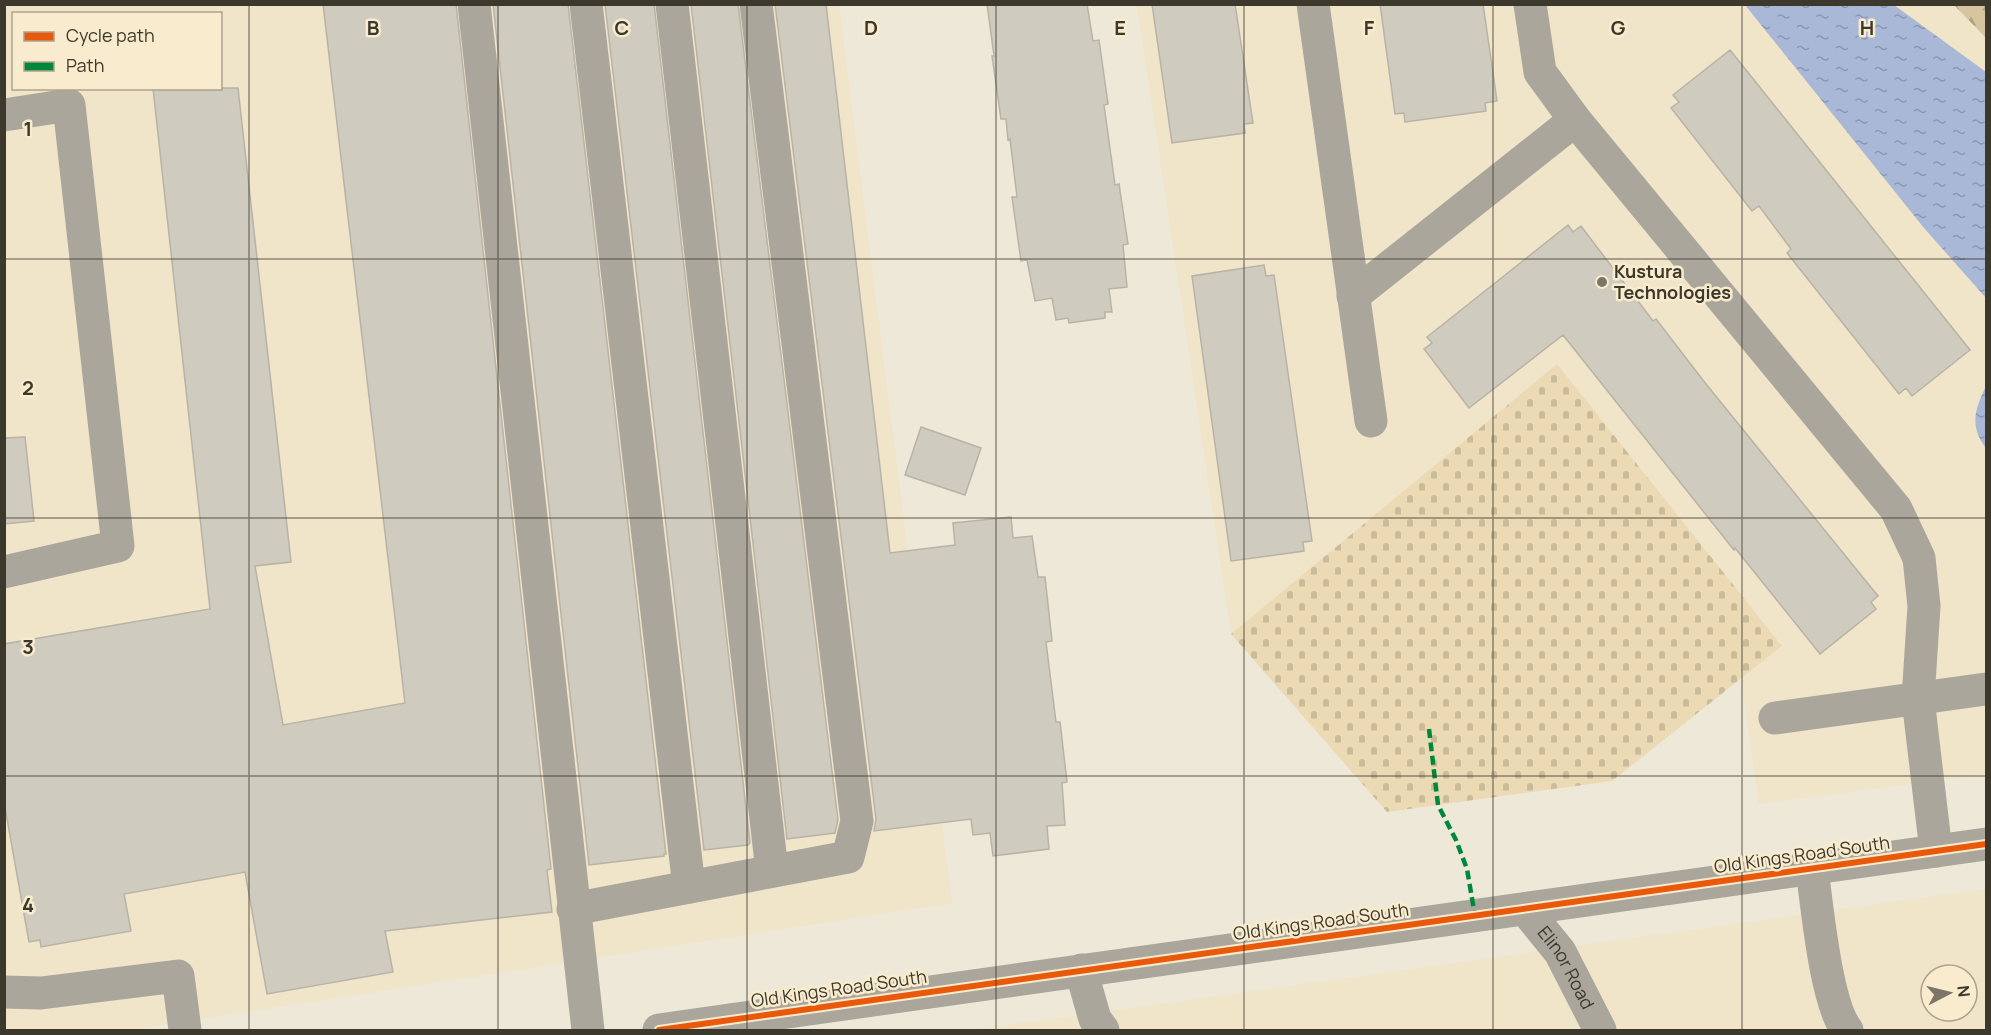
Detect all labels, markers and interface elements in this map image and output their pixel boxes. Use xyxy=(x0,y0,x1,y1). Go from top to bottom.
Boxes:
legend xyxy=(12,12,222,90)
text: B xyxy=(367,14,380,41)
text: C xyxy=(615,14,629,41)
text: D xyxy=(864,14,878,41)
text: E xyxy=(1114,14,1126,41)
text: F xyxy=(1364,14,1375,41)
text: G xyxy=(1611,14,1626,41)
text: H xyxy=(1860,14,1874,41)
text: Cycle path xyxy=(66,23,155,47)
text: Path xyxy=(66,53,104,77)
text: 1 xyxy=(24,115,32,142)
place label: Kustura Technologies xyxy=(1614,259,1731,304)
marker: Kustura Technologies xyxy=(1595,275,1609,289)
text: 2 xyxy=(22,374,34,401)
text: 3 xyxy=(22,633,34,660)
street label: Old Kings Road South xyxy=(1712,830,1891,878)
text: 4 xyxy=(22,891,34,918)
street label: Old Kings Road South xyxy=(1231,897,1410,945)
street label: Elinor Road xyxy=(1533,921,1600,1013)
north arrow xyxy=(1919,963,1979,1023)
street label: Old Kings Road South xyxy=(749,964,928,1012)
text: N xyxy=(1952,984,1976,998)

